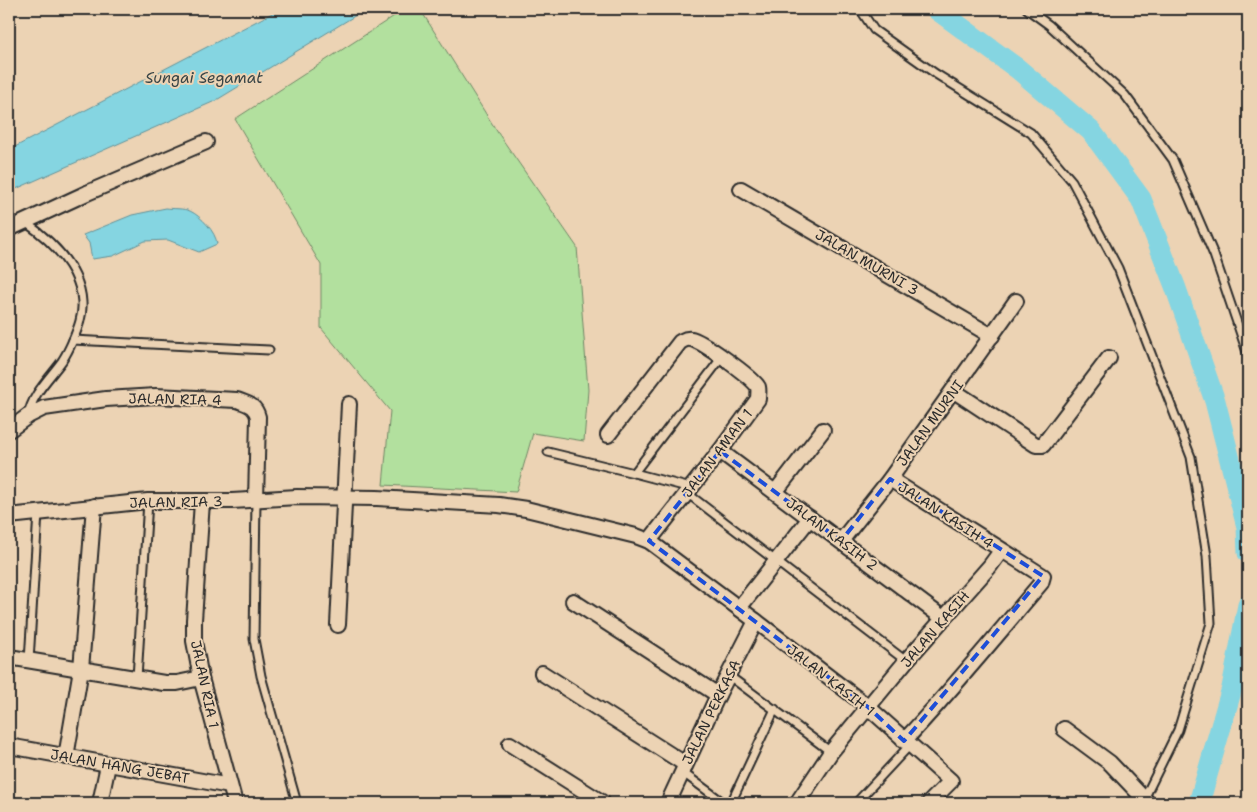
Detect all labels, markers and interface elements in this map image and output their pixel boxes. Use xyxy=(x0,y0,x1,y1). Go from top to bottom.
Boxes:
water label: Sungai Segamat xyxy=(145,68,263,88)
street label: JALAN MURNI 3 xyxy=(812,225,922,299)
street label: JALAN MURNI xyxy=(893,376,967,470)
street label: JALAN RIA 4 xyxy=(128,389,222,409)
street label: JALAN AMAN 1 xyxy=(678,405,756,501)
street label: JALAN KASIH 4 xyxy=(895,477,997,553)
street label: JALAN RIA 3 xyxy=(129,492,223,512)
street label: JALAN KASIH 2 xyxy=(783,494,881,574)
street label: JALAN KASIH xyxy=(897,587,973,671)
street label: JALAN RIA 1 xyxy=(187,638,223,730)
street label: JALAN KASIH 1 xyxy=(784,640,878,720)
street label: JALAN PERKASA xyxy=(678,657,744,767)
street label: JALAN HANG JEBAT xyxy=(49,745,191,787)

